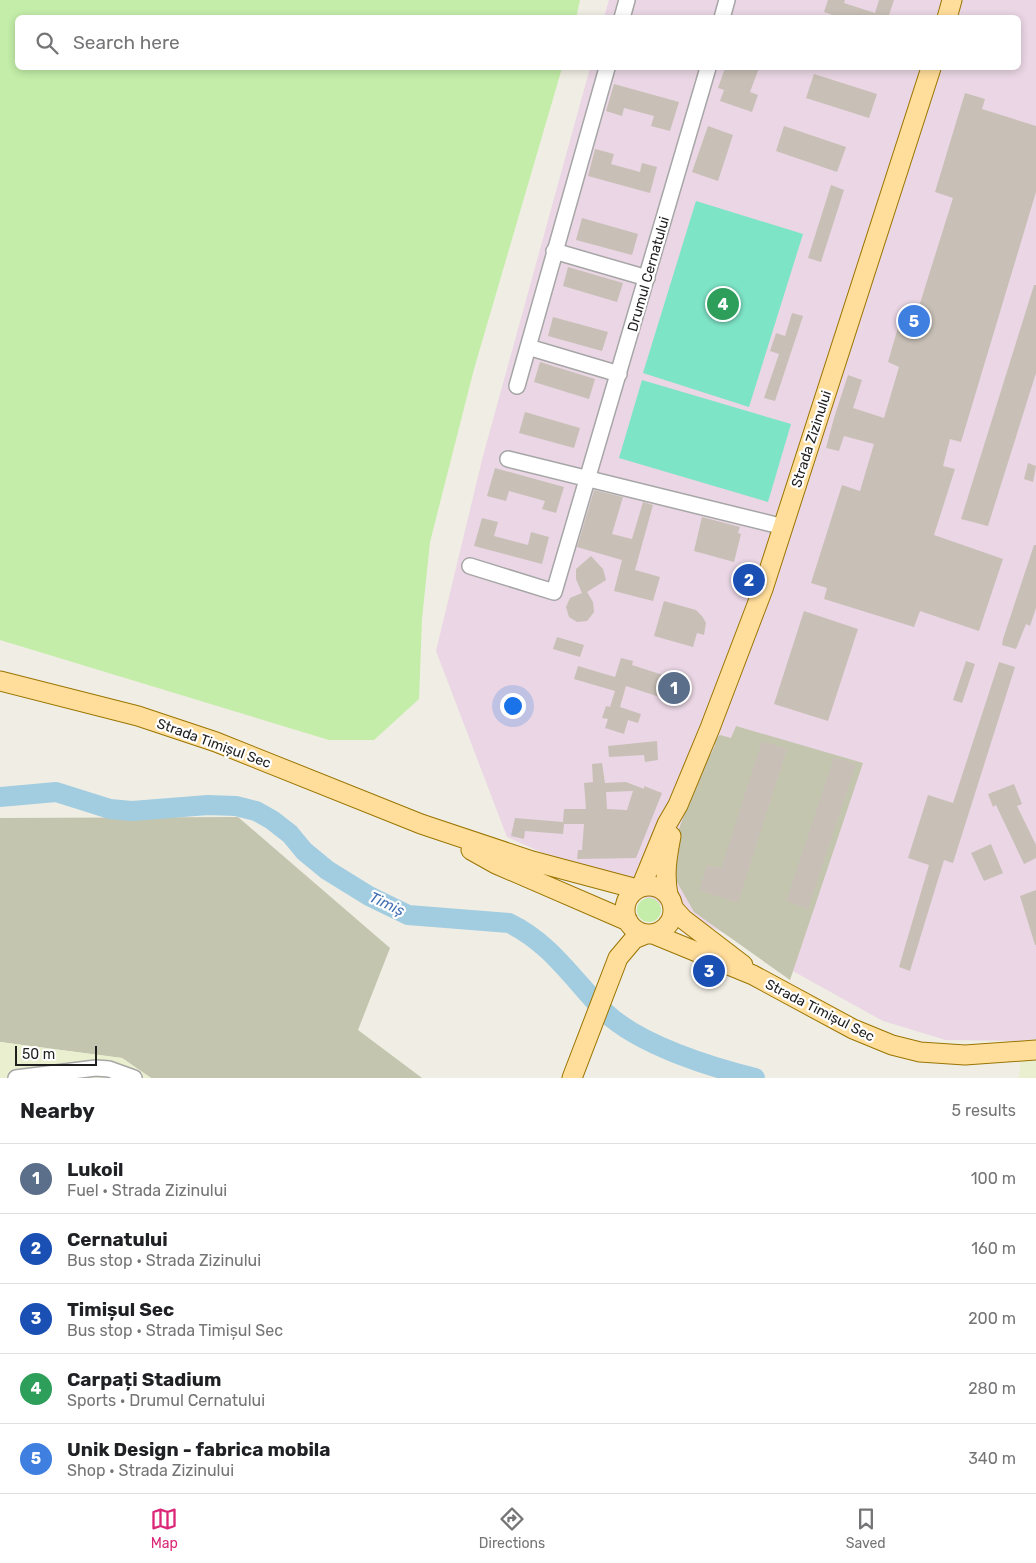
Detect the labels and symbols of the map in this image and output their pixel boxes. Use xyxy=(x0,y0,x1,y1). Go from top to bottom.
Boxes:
street label: Drumul Cernatului xyxy=(624,215,673,334)
pin: 4 xyxy=(707,285,739,323)
pin: 5 xyxy=(898,302,930,340)
street label: Strada Zizinului xyxy=(788,388,835,490)
pin: 2 xyxy=(733,561,765,599)
pin: 1 xyxy=(658,669,690,707)
your location xyxy=(500,693,526,719)
street label: Strada Timișul Sec xyxy=(154,715,273,772)
water label: Timiș xyxy=(367,888,408,920)
pin: 3 xyxy=(693,952,725,990)
street label: Strada Timișul Sec xyxy=(762,976,877,1045)
scale bar xyxy=(15,1043,98,1066)

